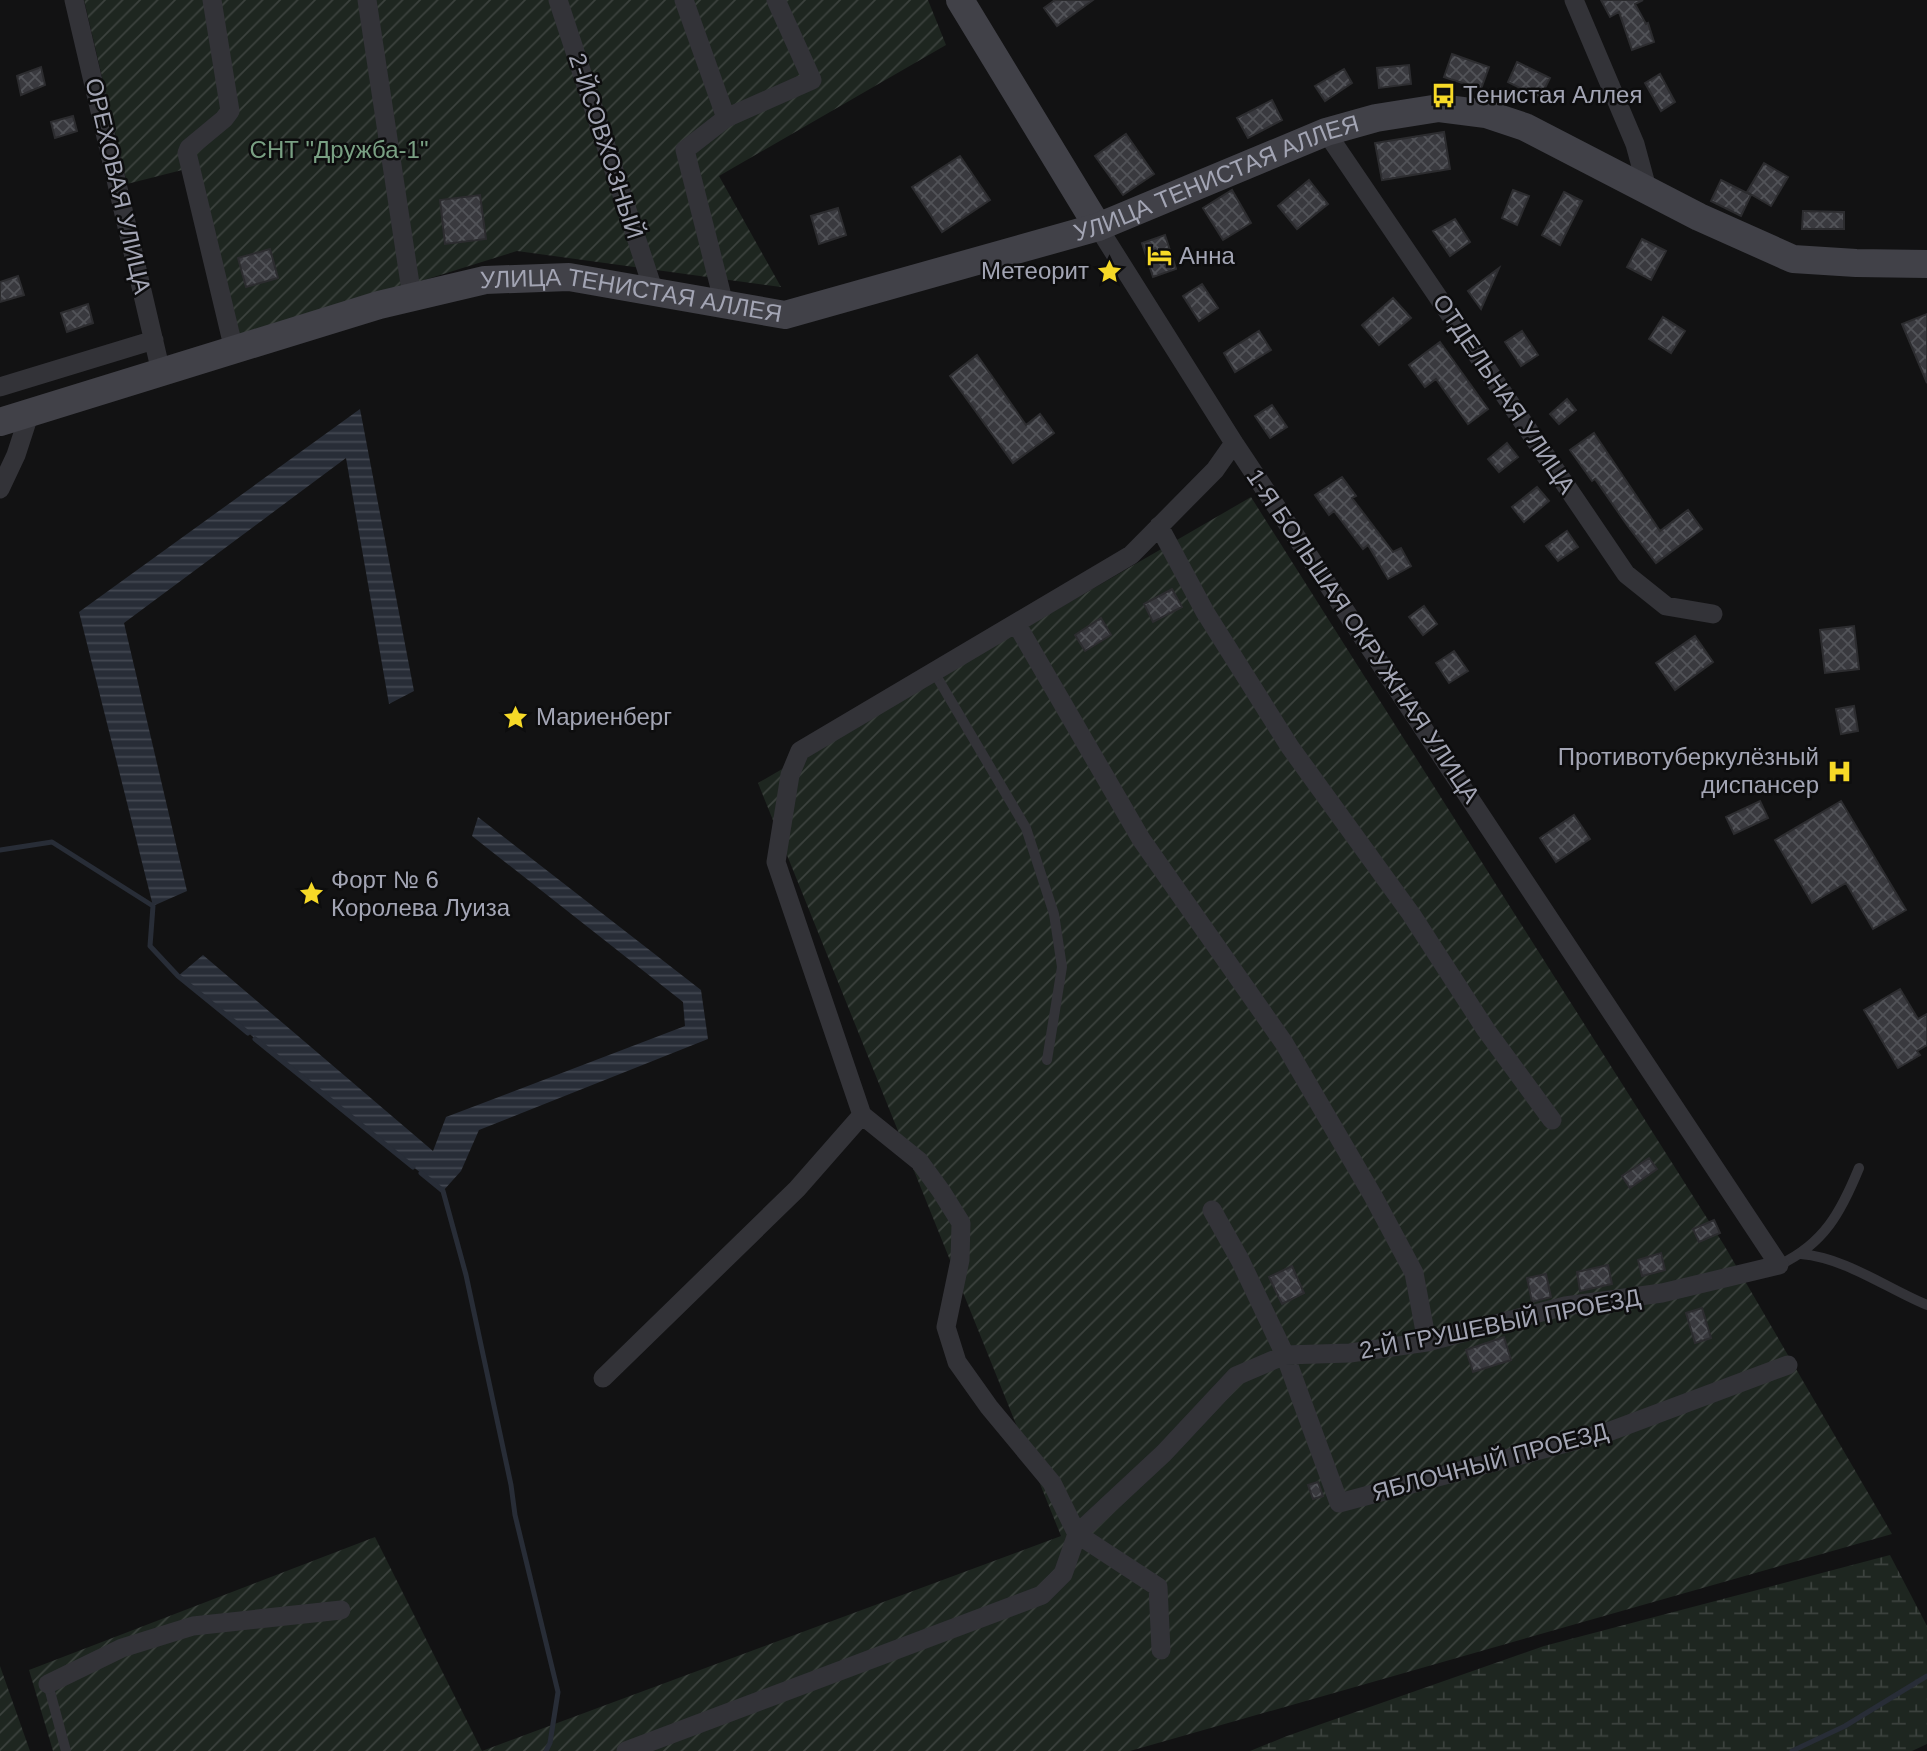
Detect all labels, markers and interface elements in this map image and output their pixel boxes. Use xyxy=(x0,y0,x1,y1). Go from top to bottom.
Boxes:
street label: 2-ЙСОВХОЗНЫЙ xyxy=(564,50,649,242)
street label: ОРЕХОВАЯ УЛИЦА xyxy=(80,75,156,297)
bus stop icon: Тенистая Аллея xyxy=(1429,81,1457,109)
place label: Тенистая Аллея xyxy=(1463,81,1642,108)
street label: УЛИЦА ТЕНИСТАЯ АЛЛЕЯ xyxy=(1071,109,1362,246)
park label: СНТ "Дружба-1" xyxy=(250,136,428,163)
hotel icon: Анна xyxy=(1145,242,1173,270)
place label: Анна xyxy=(1179,242,1236,269)
place label: Метеорит xyxy=(981,257,1089,284)
place icon: Метеорит xyxy=(1095,257,1123,285)
street label: УЛИЦА ТЕНИСТАЯ АЛЛЕЯ xyxy=(479,263,784,327)
street label: ОТДЕЛЬНАЯ УЛИЦА xyxy=(1428,289,1581,499)
street label: 1-Я БОЛЬШАЯ ОКРУЖНАЯ УЛИЦА xyxy=(1241,464,1486,808)
place icon: Мариенберг xyxy=(502,703,530,731)
place label: Мариенберг xyxy=(536,703,672,730)
place label: Противотуберкулёзный диспансер xyxy=(1558,743,1819,798)
hospital icon: Противотуберкулёзный диспансер xyxy=(1825,757,1853,785)
place label: Форт № 6 Королева Луиза xyxy=(331,866,511,921)
place icon: Форт № 6 Королева Луиза xyxy=(297,880,325,908)
street label: 2-Й ГРУШЕВЫЙ ПРОЕЗД xyxy=(1357,1283,1643,1364)
street label: ЯБЛОЧНЫЙ ПРОЕЗД xyxy=(1369,1417,1611,1506)

